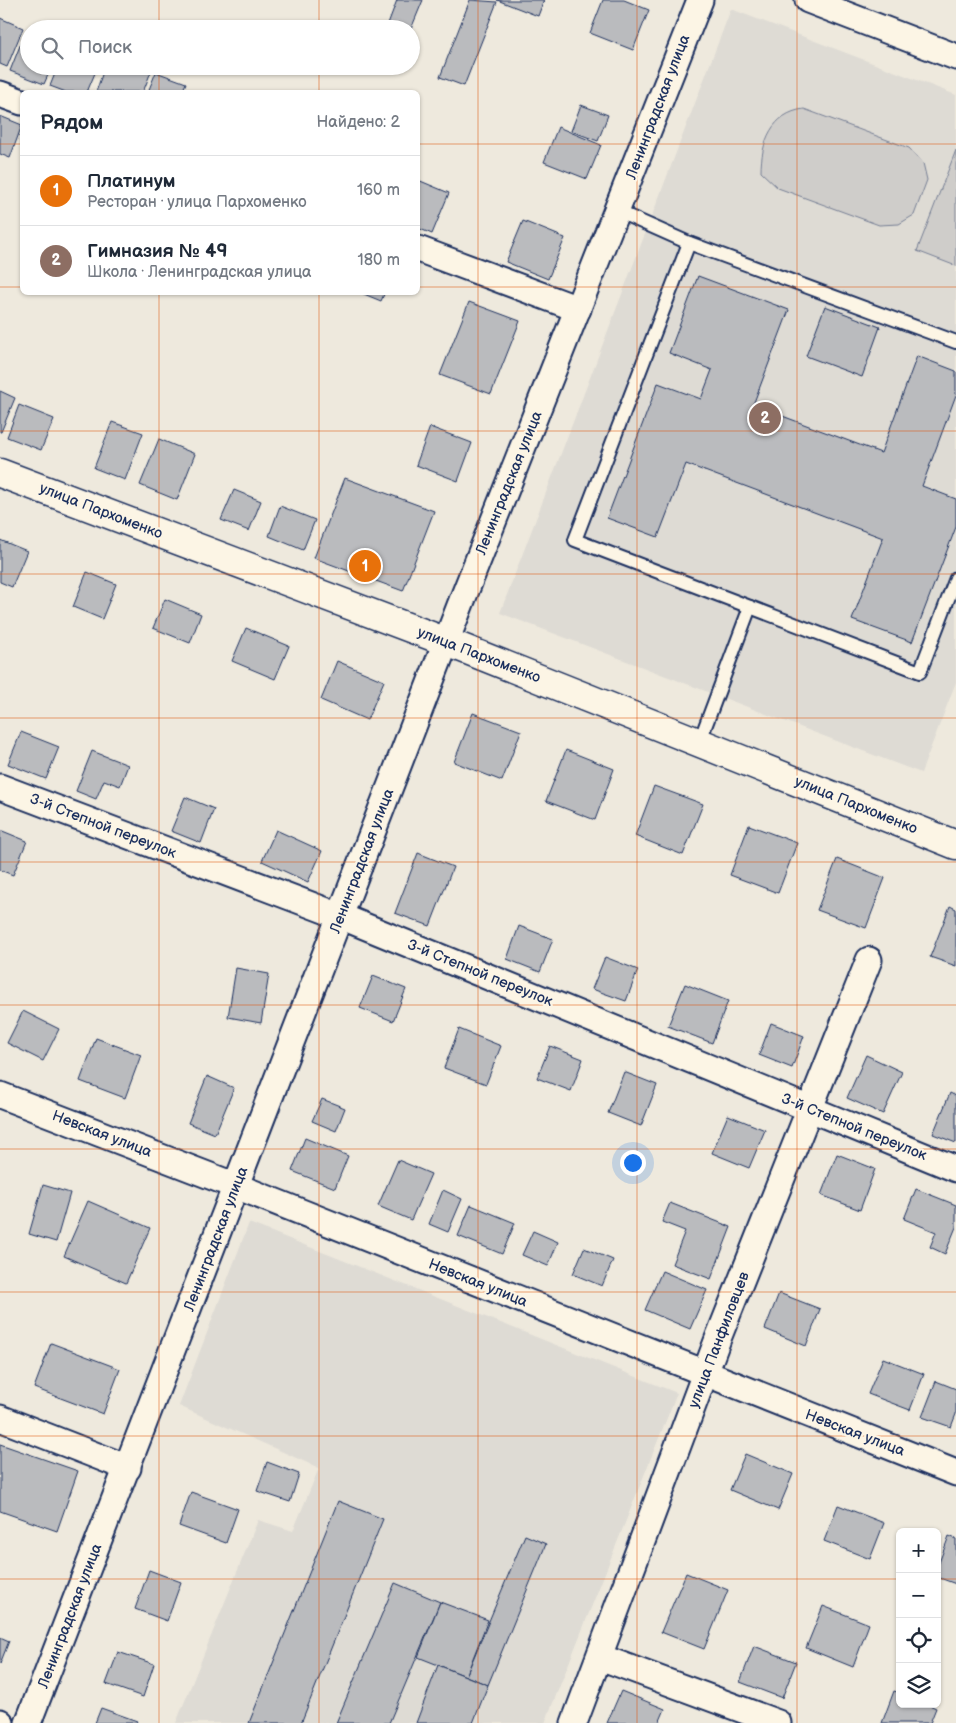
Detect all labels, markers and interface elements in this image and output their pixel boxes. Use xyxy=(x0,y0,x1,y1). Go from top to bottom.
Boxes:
search box xyxy=(20,20,420,75)
street label: Ленинградская улица xyxy=(621,32,694,183)
icon: search xyxy=(38,34,66,62)
text: Поиск xyxy=(78,36,132,59)
text: Рядом xyxy=(40,110,103,135)
text: Найдено: 2 xyxy=(316,113,400,132)
text: Платинум xyxy=(87,170,176,193)
text: 1 xyxy=(53,181,59,200)
text: 160 m xyxy=(357,181,400,200)
text: Ресторан · улица Пархоменко xyxy=(87,193,307,212)
text: Гимназия № 49 xyxy=(87,240,228,263)
text: 2 xyxy=(51,251,61,270)
text: 180 m xyxy=(358,251,400,270)
text: Школа · Ленинградская улица xyxy=(87,263,312,282)
pin: 2 xyxy=(749,399,781,437)
street label: Ленинградская улица xyxy=(471,408,547,559)
street label: улица Пархоменко xyxy=(37,479,166,543)
pin: 1 xyxy=(349,547,381,585)
street label: улица Пархоменко xyxy=(415,623,544,687)
street label: улица Пархоменко xyxy=(792,772,920,838)
street label: Ленинградская улица xyxy=(325,786,398,937)
street label: 3-й Степной переулок xyxy=(27,789,179,863)
street label: 3-й Степной переулок xyxy=(404,935,556,1011)
street label: 3-й Степной переулок xyxy=(778,1089,930,1165)
street label: Невская улица xyxy=(50,1106,155,1162)
your location xyxy=(620,1150,646,1176)
street label: Ленинградская улица xyxy=(179,1164,252,1315)
street label: Невская улица xyxy=(426,1254,530,1312)
street label: улица Панфиловцев xyxy=(684,1269,754,1411)
street label: Невская улица xyxy=(803,1405,908,1461)
map controls xyxy=(896,1528,941,1708)
button: + xyxy=(896,1528,941,1573)
street label: Ленинградская улица xyxy=(33,1541,106,1692)
button: − xyxy=(896,1573,941,1618)
button: locate xyxy=(896,1618,941,1663)
button: layers xyxy=(896,1663,941,1708)

